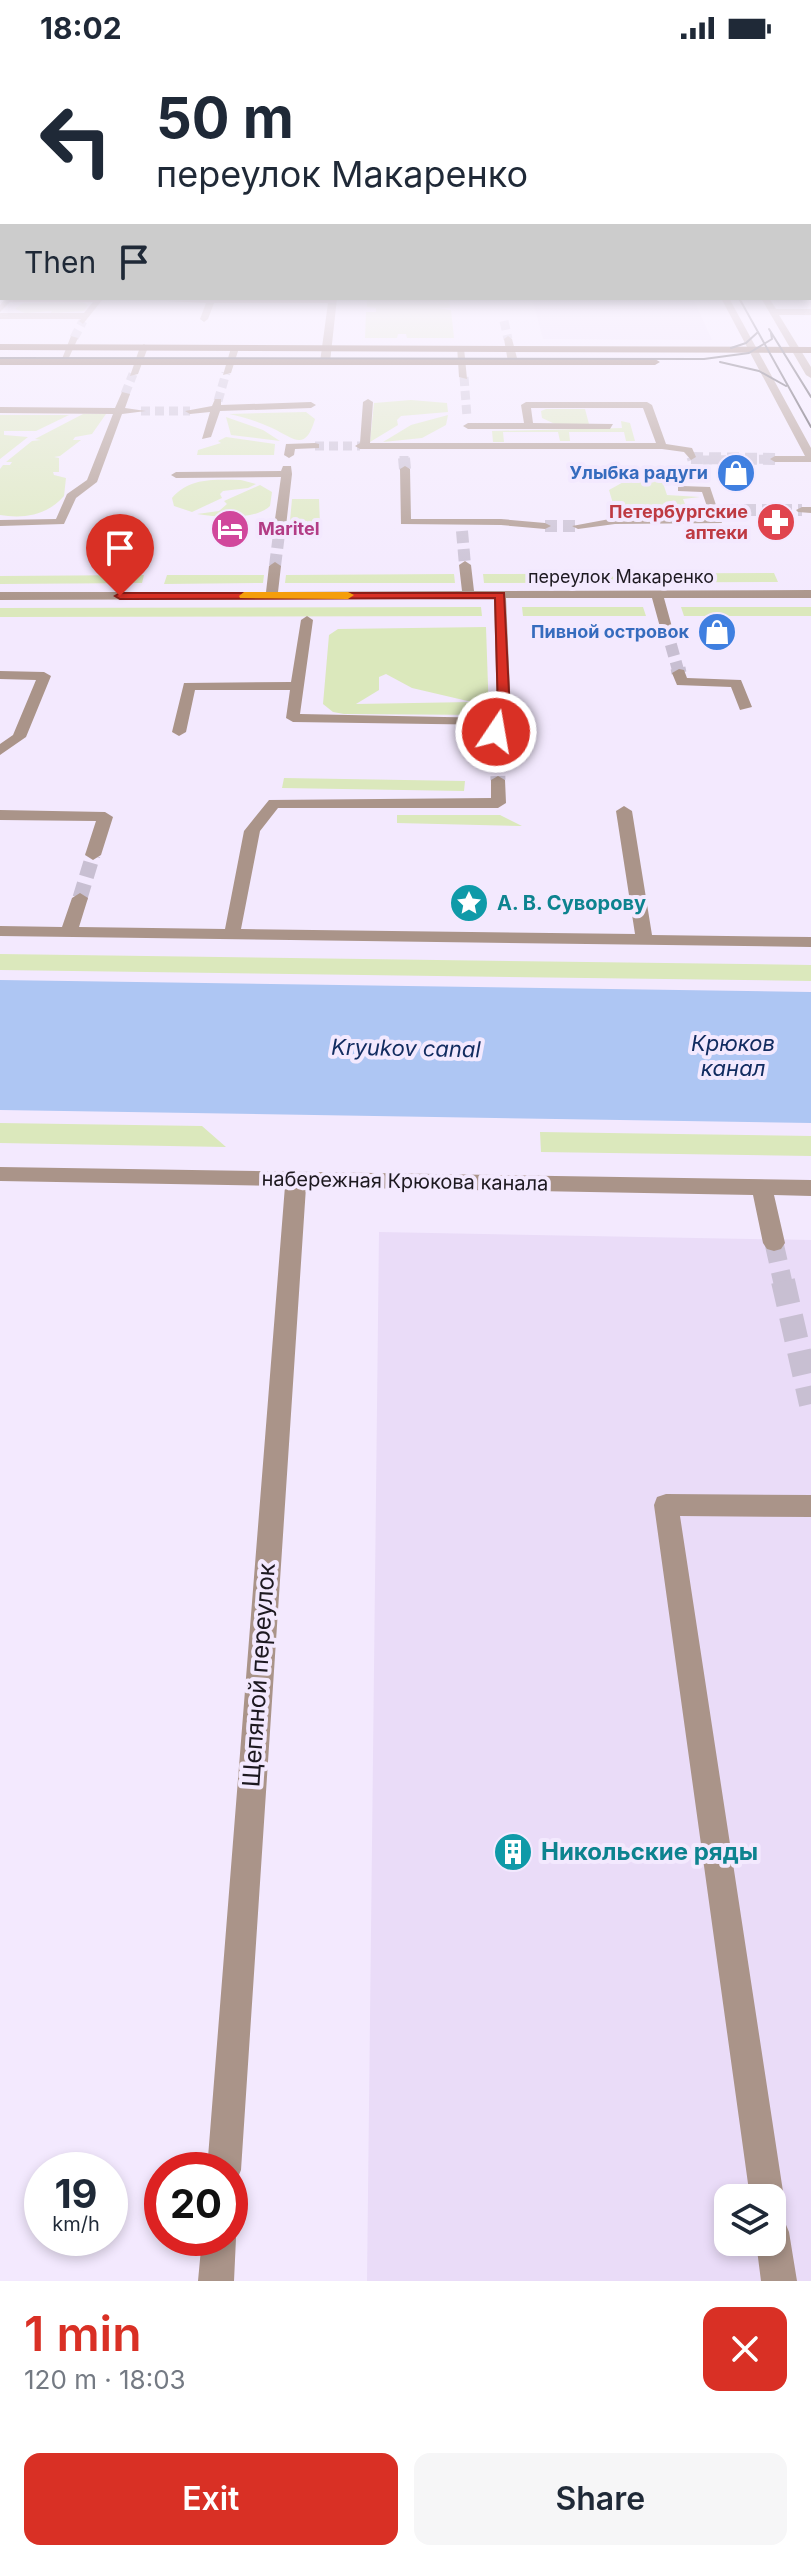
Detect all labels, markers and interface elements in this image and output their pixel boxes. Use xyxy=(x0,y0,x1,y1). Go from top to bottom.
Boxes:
text: 18:02 xyxy=(40,10,122,46)
text: 50 m xyxy=(156,84,294,152)
icon: left xyxy=(24,88,128,192)
text: переулок Макаренко xyxy=(156,152,528,196)
icon: arrive xyxy=(112,240,156,284)
text: Then xyxy=(24,244,96,280)
shop icon: Улыбка радуги xyxy=(715,452,757,494)
place label: Улыбка радуги xyxy=(570,462,708,483)
place label: Петербургские аптеки xyxy=(609,501,748,543)
pharmacy icon: Петербургские аптеки xyxy=(755,501,797,543)
hotel icon: Maritel xyxy=(209,508,251,550)
pin xyxy=(86,514,154,596)
place label: Maritel xyxy=(258,518,320,539)
icon: arrive xyxy=(98,526,142,570)
street label: переулок Макаренко xyxy=(528,566,714,587)
shop icon: Пивной островок xyxy=(696,611,738,653)
place label: Пивной островок xyxy=(531,621,689,642)
position arrow xyxy=(454,690,538,774)
place icon: А. В. Суворову xyxy=(448,882,490,924)
place label: А. В. Суворову xyxy=(497,891,646,915)
water label: Крюков канал xyxy=(691,1030,775,1081)
water label: Kryukov canal xyxy=(331,1034,482,1062)
street label: набережная Крюкова канала xyxy=(261,1166,549,1196)
street label: Щепяной переулок xyxy=(236,1562,281,1788)
building icon: Никольские ряды xyxy=(492,1831,534,1873)
place label: Никольские ряды xyxy=(541,1837,758,1866)
speed limit sign: 20 xyxy=(144,2152,248,2256)
text: 19 xyxy=(54,2169,98,2218)
map controls xyxy=(714,2184,786,2256)
button: layers xyxy=(714,2184,786,2256)
text: km/h xyxy=(52,2212,100,2236)
text: 1 min xyxy=(24,2304,142,2363)
button: close xyxy=(703,2307,787,2391)
text: 120 m · 18:03 xyxy=(24,2364,186,2395)
button: Exit xyxy=(24,2453,398,2545)
button: Share xyxy=(414,2453,787,2545)

